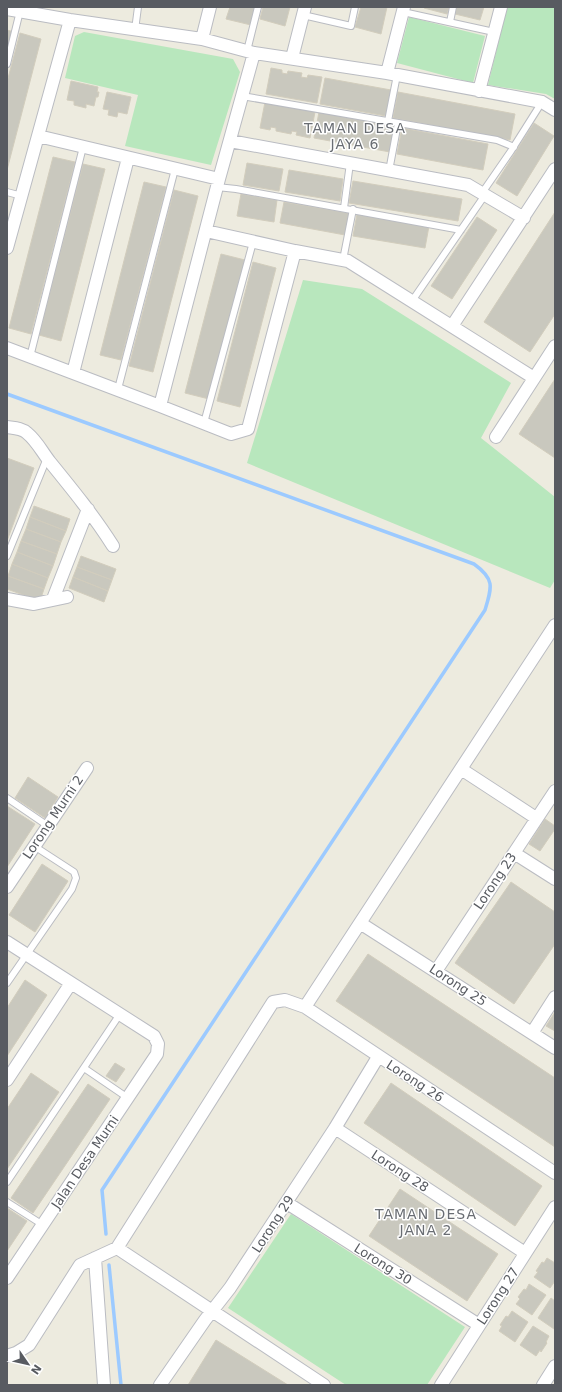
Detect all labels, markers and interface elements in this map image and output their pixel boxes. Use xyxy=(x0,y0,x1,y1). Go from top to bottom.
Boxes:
district label: TAMAN DESA JAYA 6 xyxy=(303,120,406,152)
street label: Lorong Murni 2 xyxy=(20,772,86,862)
street label: Lorong 23 xyxy=(471,850,519,912)
street label: Lorong 25 xyxy=(427,961,489,1009)
street label: Lorong 26 xyxy=(384,1057,446,1105)
street label: Jalan Desa Murni xyxy=(48,1113,122,1212)
street label: Lorong 28 xyxy=(369,1147,431,1195)
street label: Lorong 29 xyxy=(249,1193,297,1255)
district label: TAMAN DESA JANA 2 xyxy=(374,1206,477,1238)
street label: Lorong 30 xyxy=(351,1240,415,1288)
street label: Lorong 27 xyxy=(474,1265,522,1327)
north arrow xyxy=(8,1344,48,1384)
text: N xyxy=(28,1362,44,1377)

